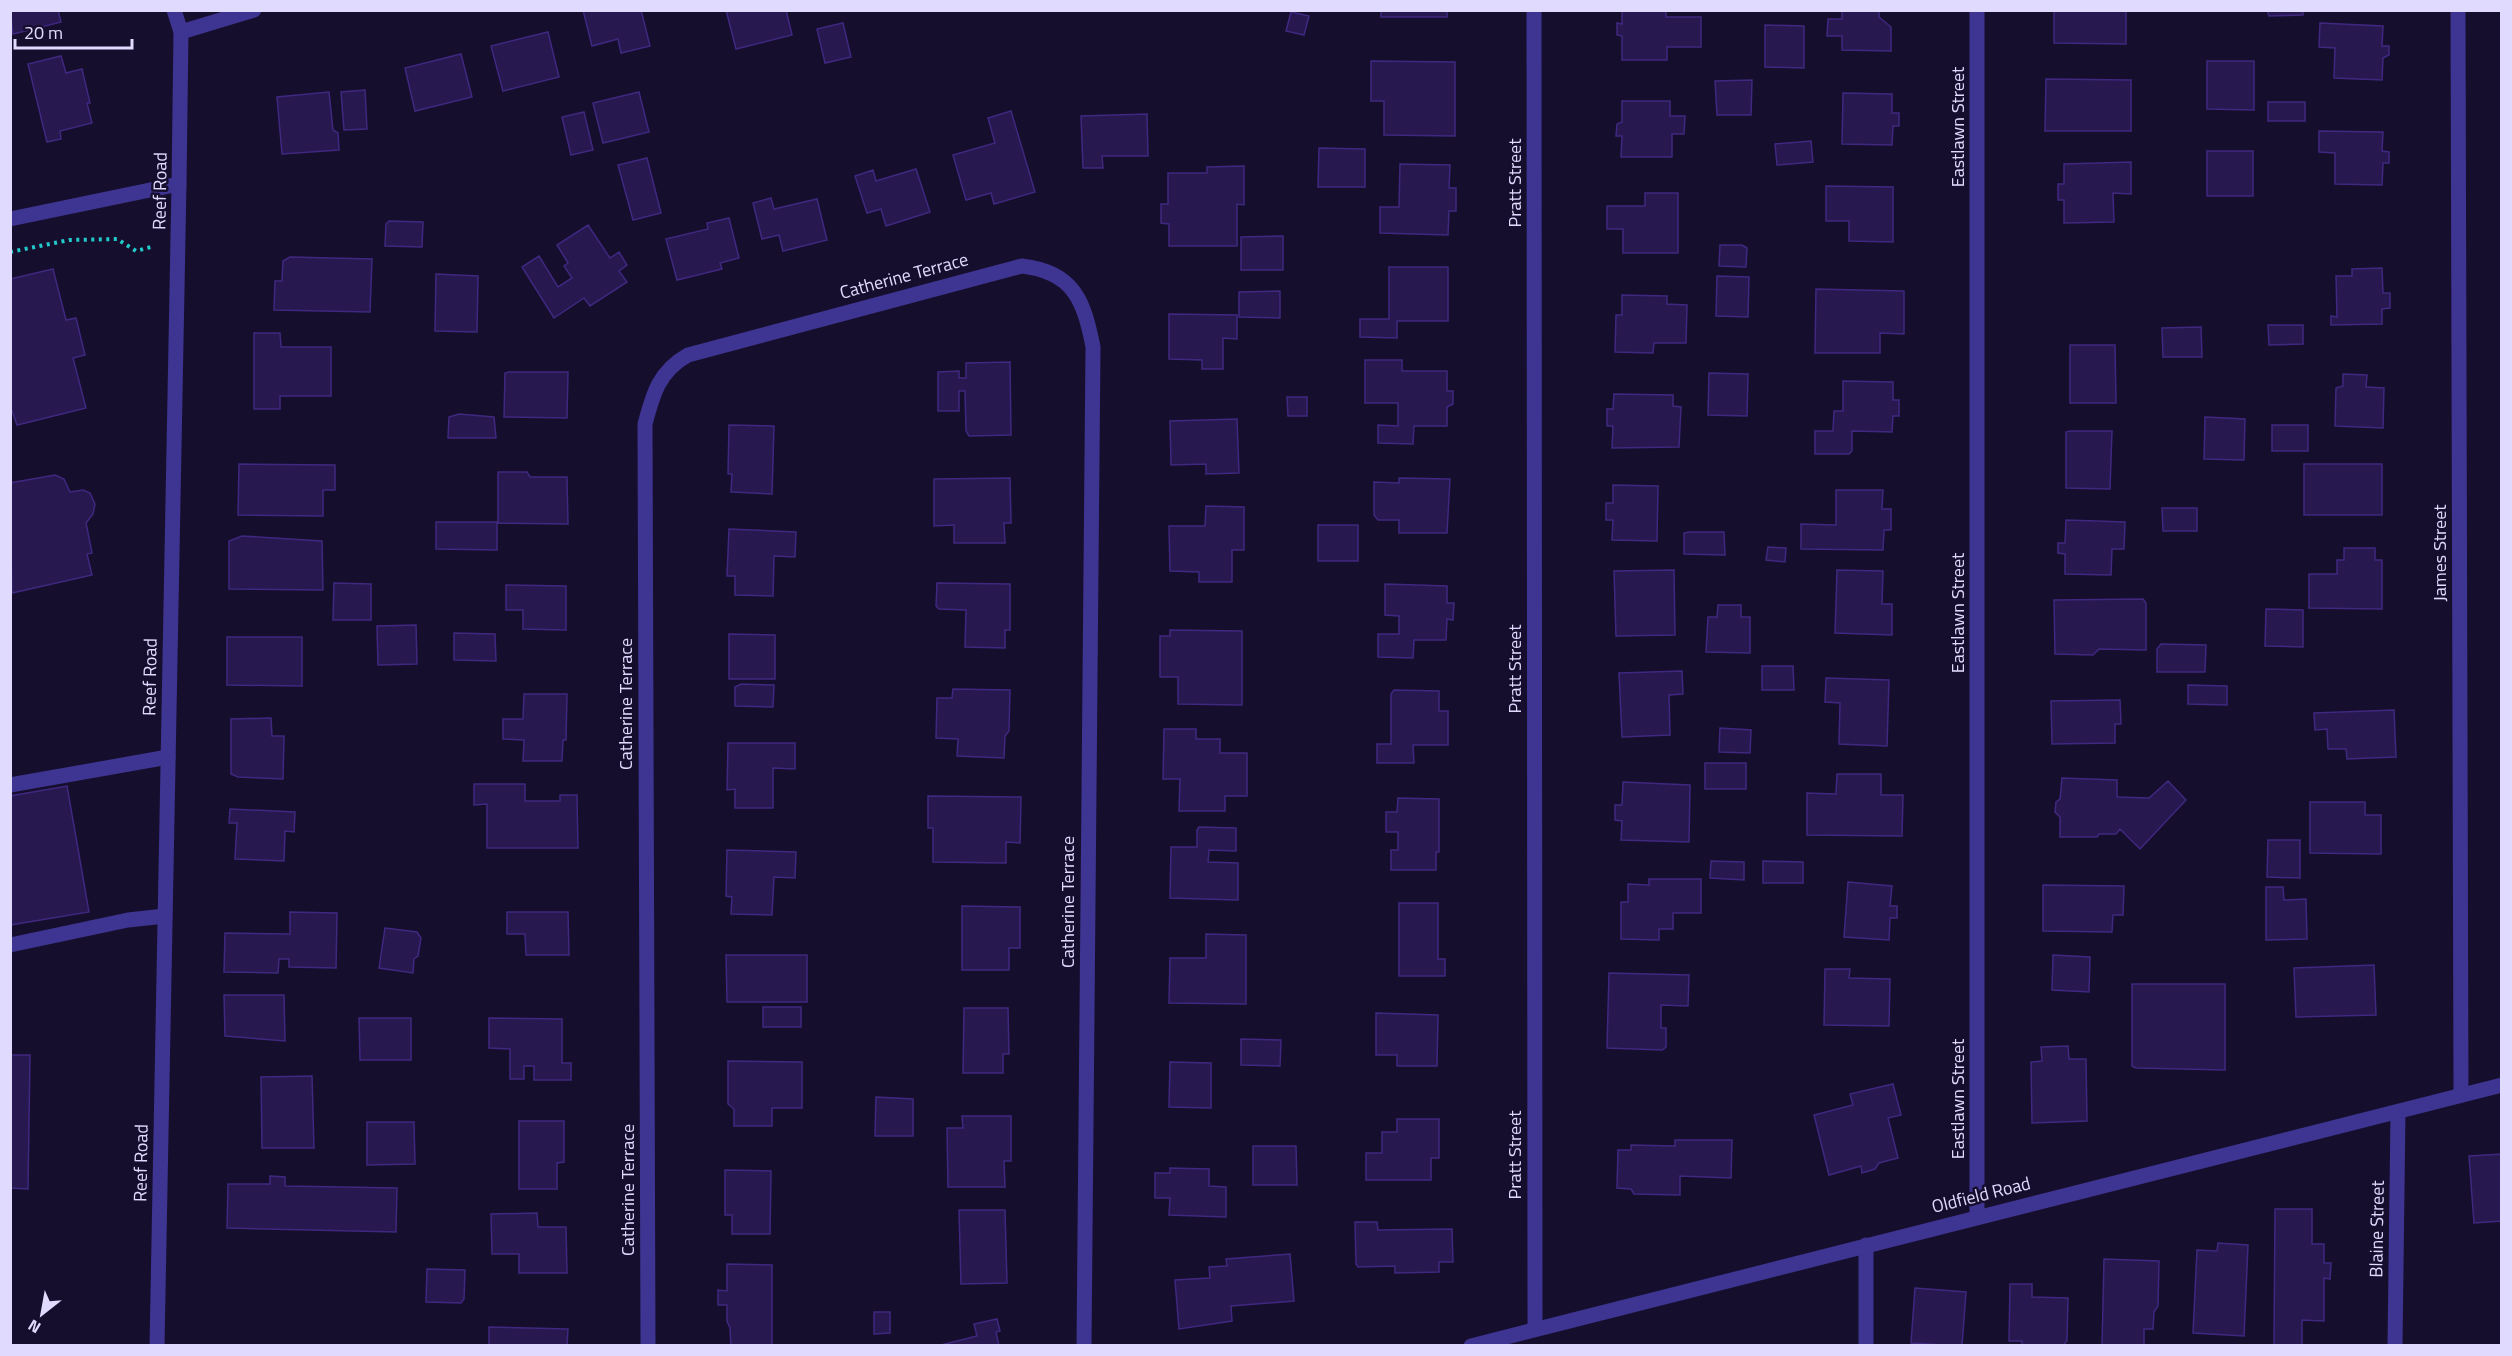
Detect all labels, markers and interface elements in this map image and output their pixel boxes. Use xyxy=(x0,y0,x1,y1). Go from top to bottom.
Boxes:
scale bar xyxy=(15,12,132,50)
text: 20 m xyxy=(24,19,63,46)
street label: Eastlawn Street xyxy=(1944,66,1971,187)
street label: Pratt Street xyxy=(1501,138,1528,227)
street label: Reef Road xyxy=(145,152,174,230)
street label: Catherine Terrace xyxy=(837,245,971,306)
street label: James Street xyxy=(2426,504,2453,602)
street label: Eastlawn Street xyxy=(1944,552,1971,673)
street label: Pratt Street xyxy=(1501,624,1528,713)
street label: Reef Road xyxy=(135,638,164,716)
street label: Catherine Terrace xyxy=(612,638,639,770)
street label: Catherine Terrace xyxy=(1054,836,1081,968)
street label: Eastlawn Street xyxy=(1944,1038,1971,1159)
street label: Pratt Street xyxy=(1501,1110,1528,1199)
street label: Reef Road xyxy=(126,1124,155,1202)
street label: Catherine Terrace xyxy=(614,1124,641,1256)
street label: Oldfield Road xyxy=(1929,1169,2033,1220)
street label: Blaine Street xyxy=(2362,1179,2391,1278)
north arrow xyxy=(12,1284,72,1344)
text: N xyxy=(23,1314,45,1340)

